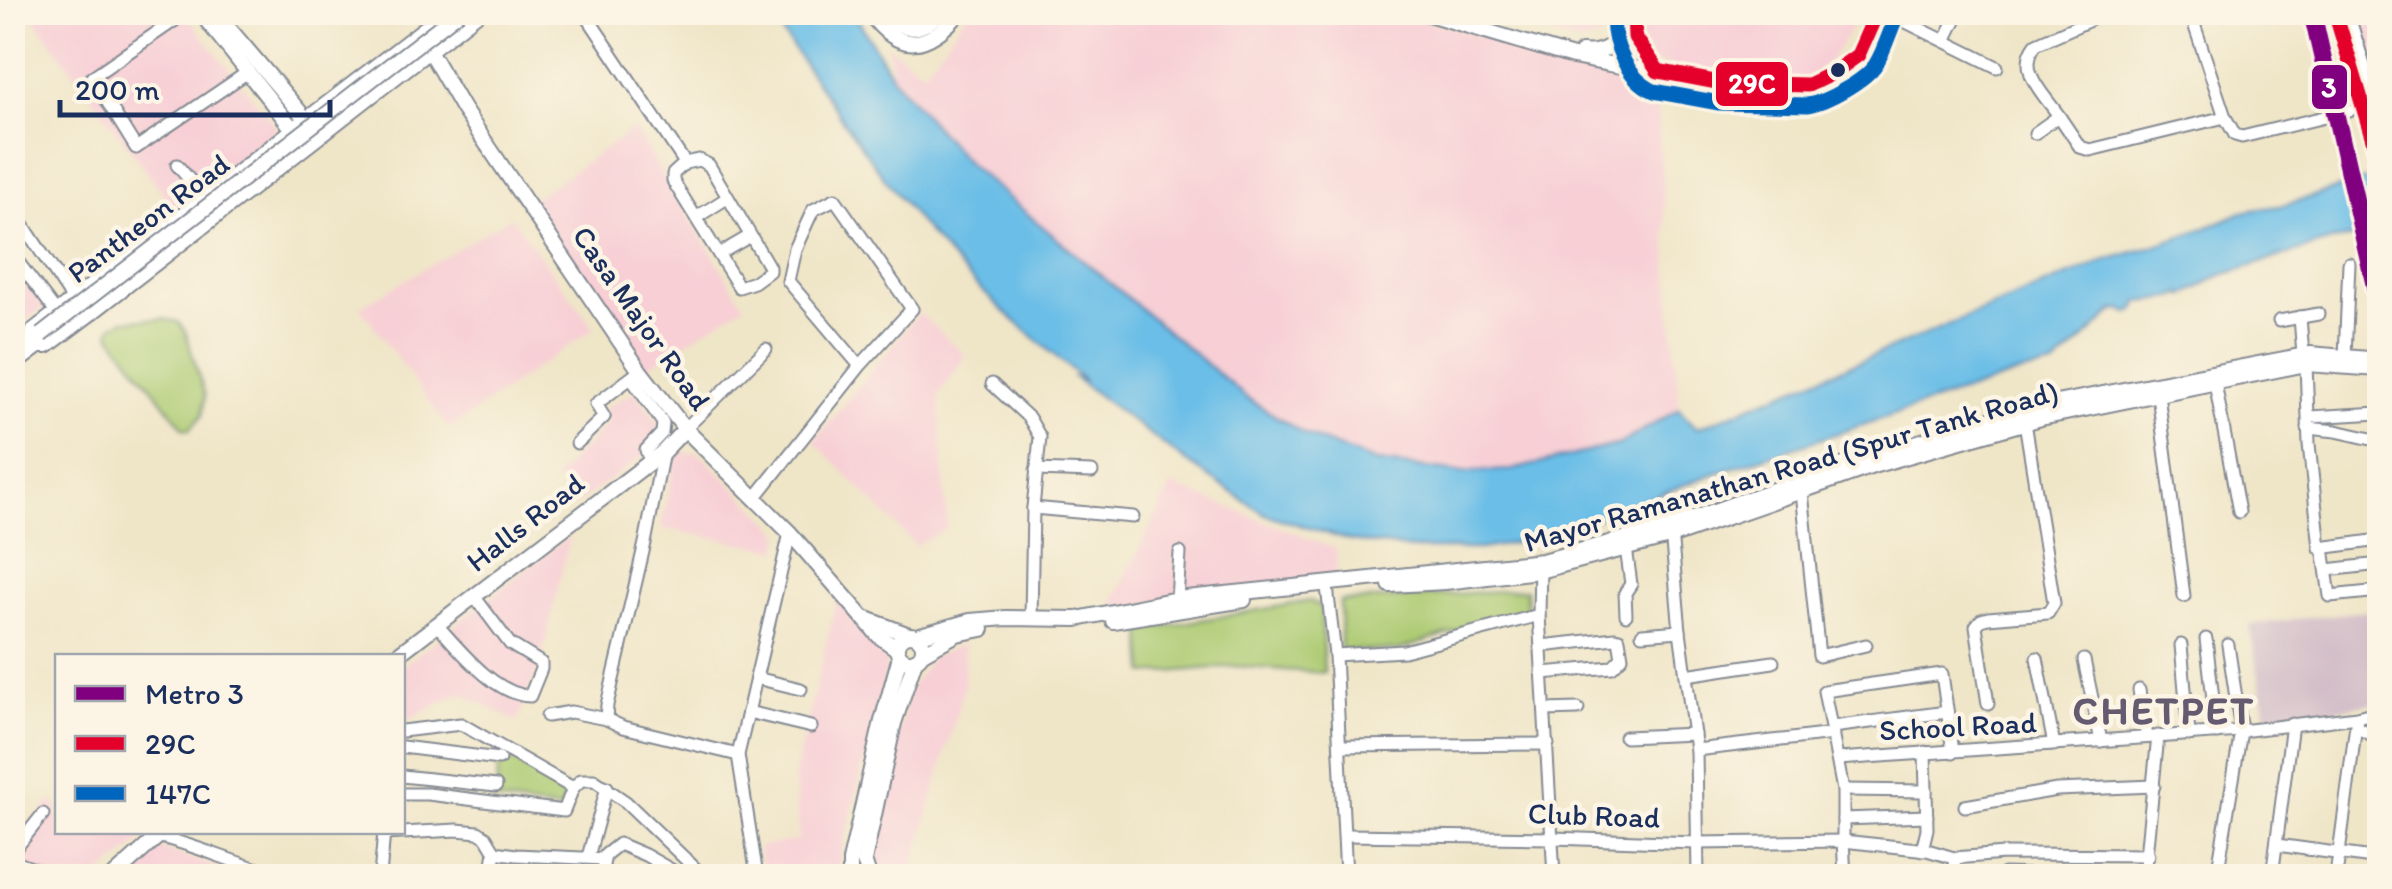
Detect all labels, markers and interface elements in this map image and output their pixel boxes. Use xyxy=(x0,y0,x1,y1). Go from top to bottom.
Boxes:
scale bar xyxy=(60,55,330,117)
line badge: 29C xyxy=(1714,60,1790,108)
unlabelled marker xyxy=(1828,60,1848,80)
line badge: 3 xyxy=(2310,63,2349,111)
text: 29C xyxy=(1728,66,1776,100)
text: 3 xyxy=(2321,70,2337,104)
text: 200 m xyxy=(75,71,160,108)
street label: Pantheon Road xyxy=(60,145,236,291)
street label: Casa Major Road xyxy=(565,219,720,418)
street label: Mayor Ramanathan Road (Spur Tank Road) xyxy=(1520,372,2062,560)
street label: Halls Road xyxy=(459,464,592,580)
legend xyxy=(55,654,405,834)
text: Metro 3 xyxy=(145,675,244,712)
district label: CHETPET xyxy=(2073,686,2255,734)
street label: School Road xyxy=(1878,703,2038,749)
text: 29C xyxy=(145,725,196,762)
text: 147C xyxy=(145,775,211,812)
street label: Club Road xyxy=(1527,794,1661,836)

